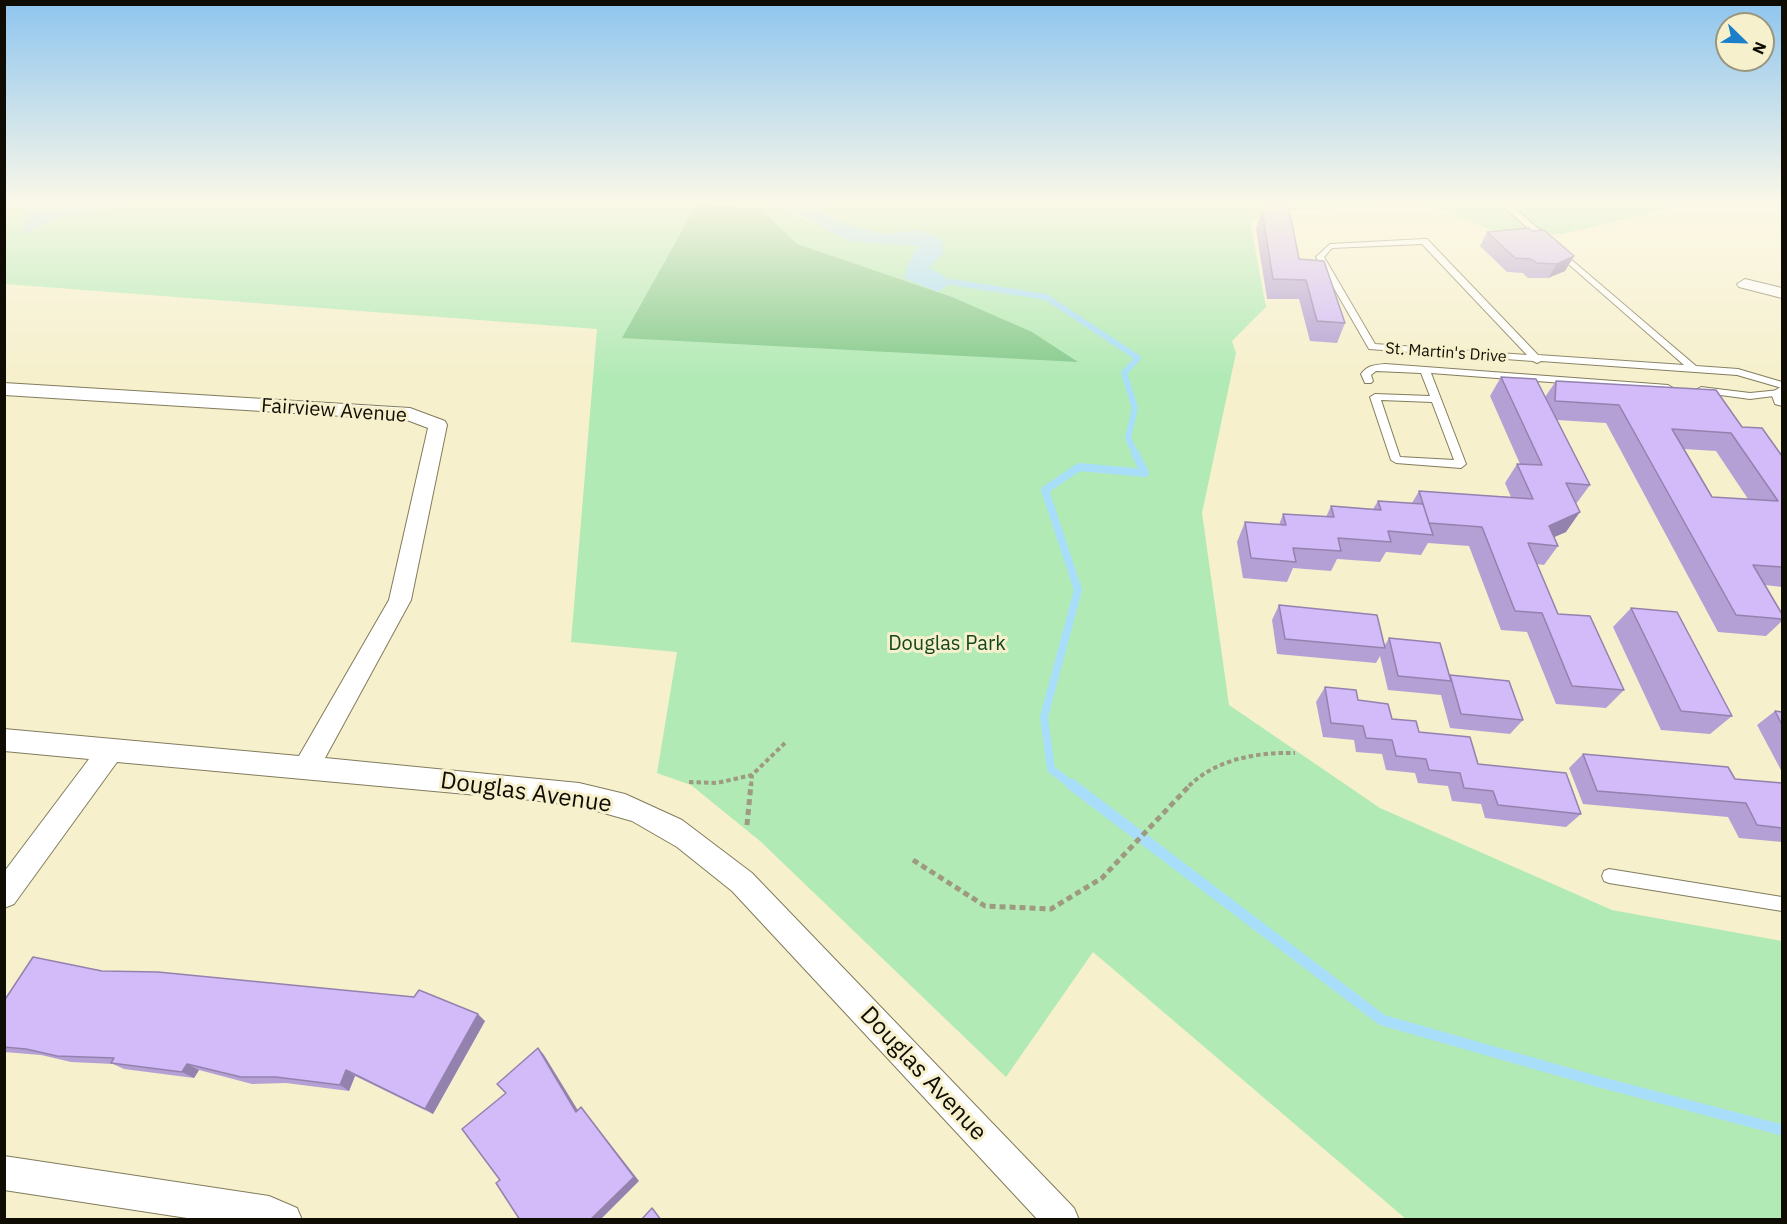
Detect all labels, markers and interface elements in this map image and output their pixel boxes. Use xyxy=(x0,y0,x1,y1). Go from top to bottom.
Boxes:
north arrow xyxy=(1715,12,1775,72)
text: N xyxy=(1748,39,1771,57)
street label: St. Martin's Drive xyxy=(1385,339,1507,367)
street label: Fairview Avenue xyxy=(260,394,408,428)
park label: Douglas Park xyxy=(888,632,1006,656)
street label: Douglas Avenue xyxy=(438,767,614,819)
street label: Douglas Avenue xyxy=(854,1001,992,1147)

